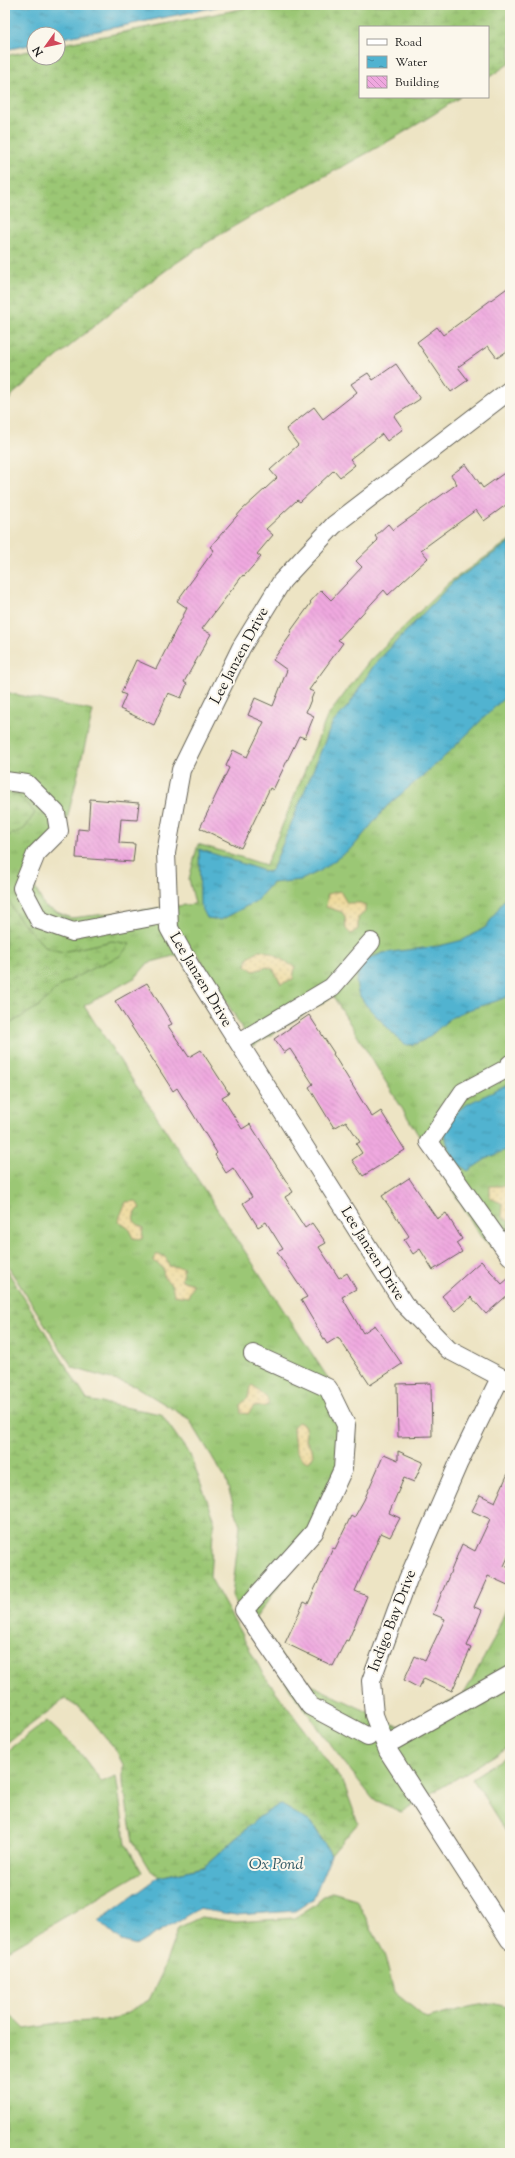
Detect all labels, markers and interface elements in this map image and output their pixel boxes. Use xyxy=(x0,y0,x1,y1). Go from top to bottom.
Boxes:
north arrow xyxy=(26,26,66,66)
legend xyxy=(359,26,489,98)
text: Road xyxy=(395,34,422,52)
text: N xyxy=(29,43,48,60)
text: Water xyxy=(395,54,428,72)
text: Building xyxy=(395,74,439,92)
street label: Lee Janzen Drive xyxy=(206,604,274,708)
street label: Lee Janzen Drive xyxy=(163,929,237,1031)
street label: Lee Janzen Drive xyxy=(335,1203,409,1305)
street label: Indigo Bay Drive xyxy=(364,1567,422,1675)
water label: Ox Pond xyxy=(249,1854,303,1877)

